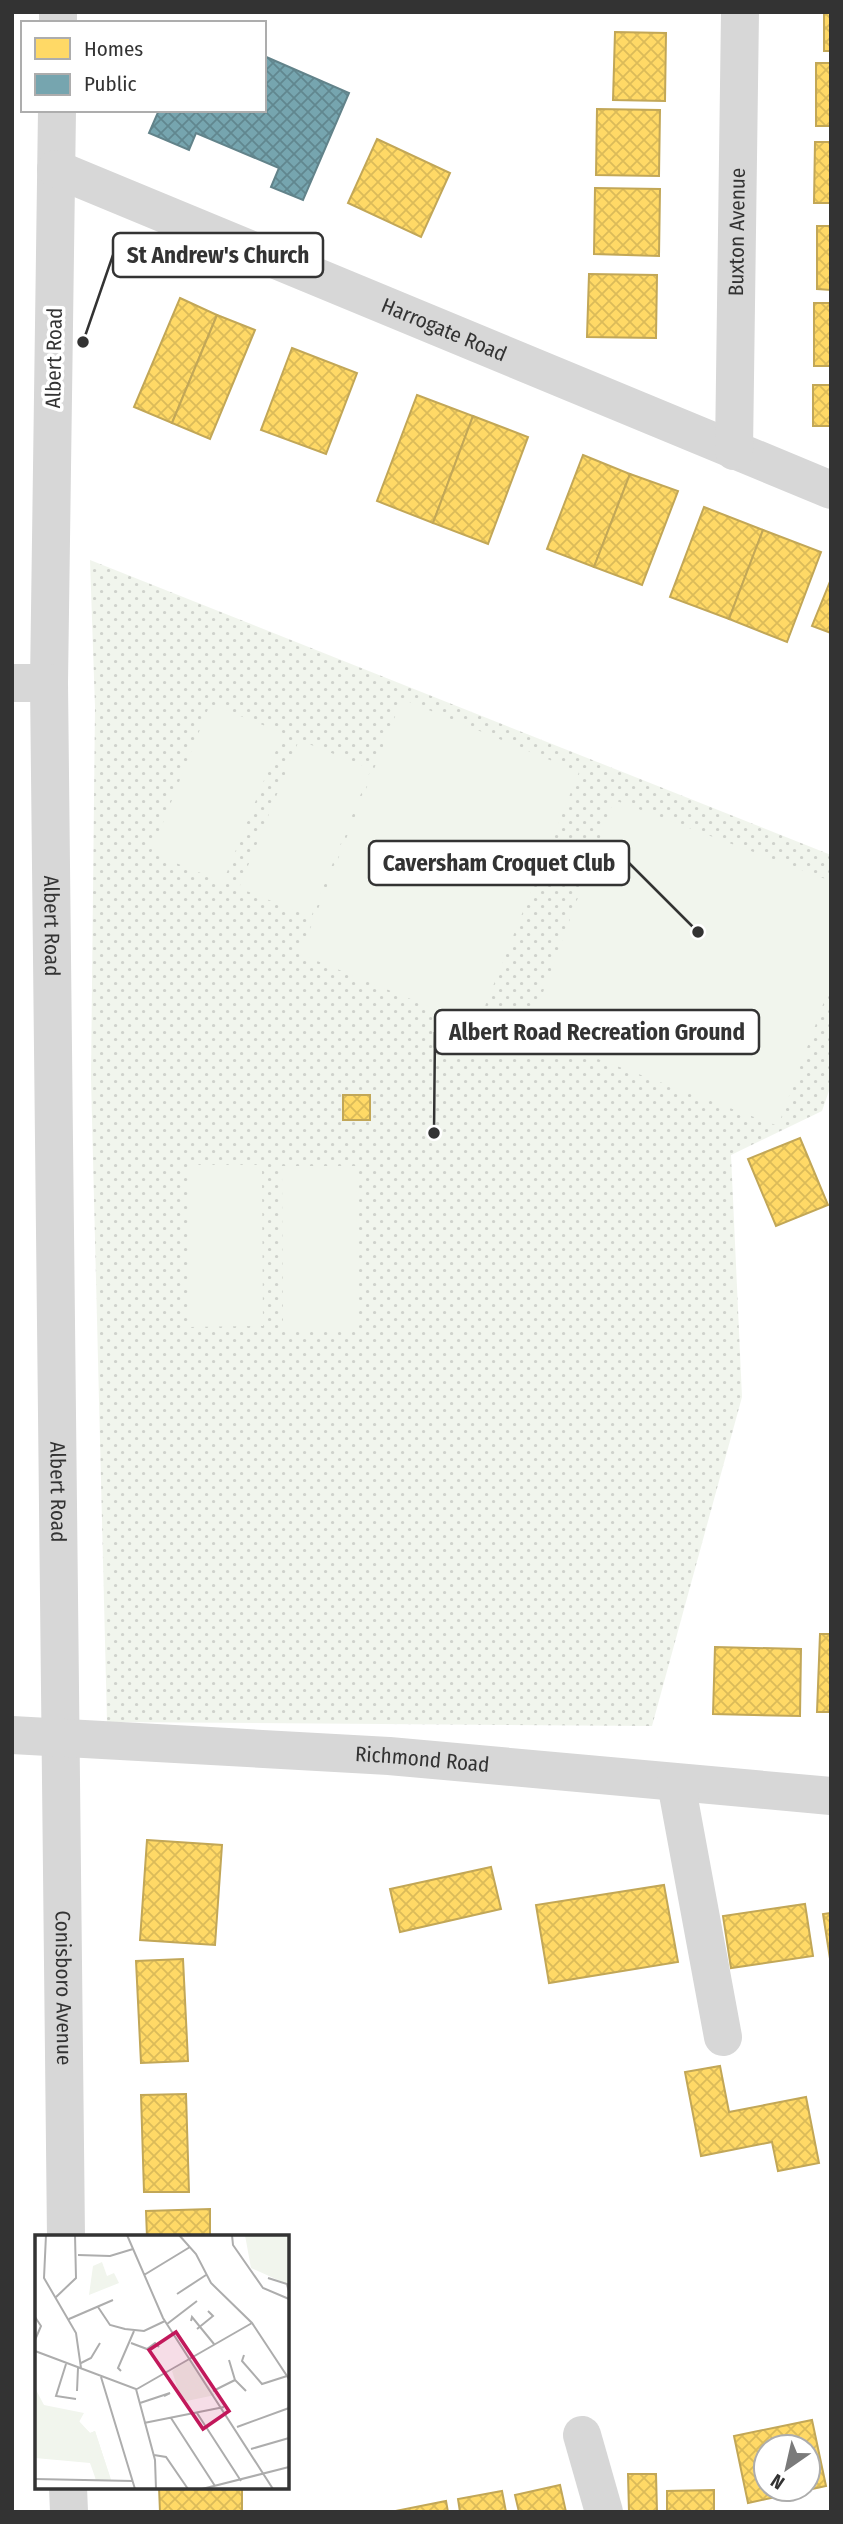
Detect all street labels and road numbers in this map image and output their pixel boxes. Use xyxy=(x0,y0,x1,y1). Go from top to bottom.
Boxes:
street label: Buxton Avenue xyxy=(723,168,751,296)
street label: Harrogate Road xyxy=(377,292,511,367)
street label: Albert Road xyxy=(40,307,68,409)
street label: Albert Road xyxy=(38,875,65,977)
street label: Albert Road xyxy=(44,1441,71,1542)
street label: Richmond Road xyxy=(354,1741,491,1778)
street label: Conisboro Avenue xyxy=(49,1910,77,2065)

